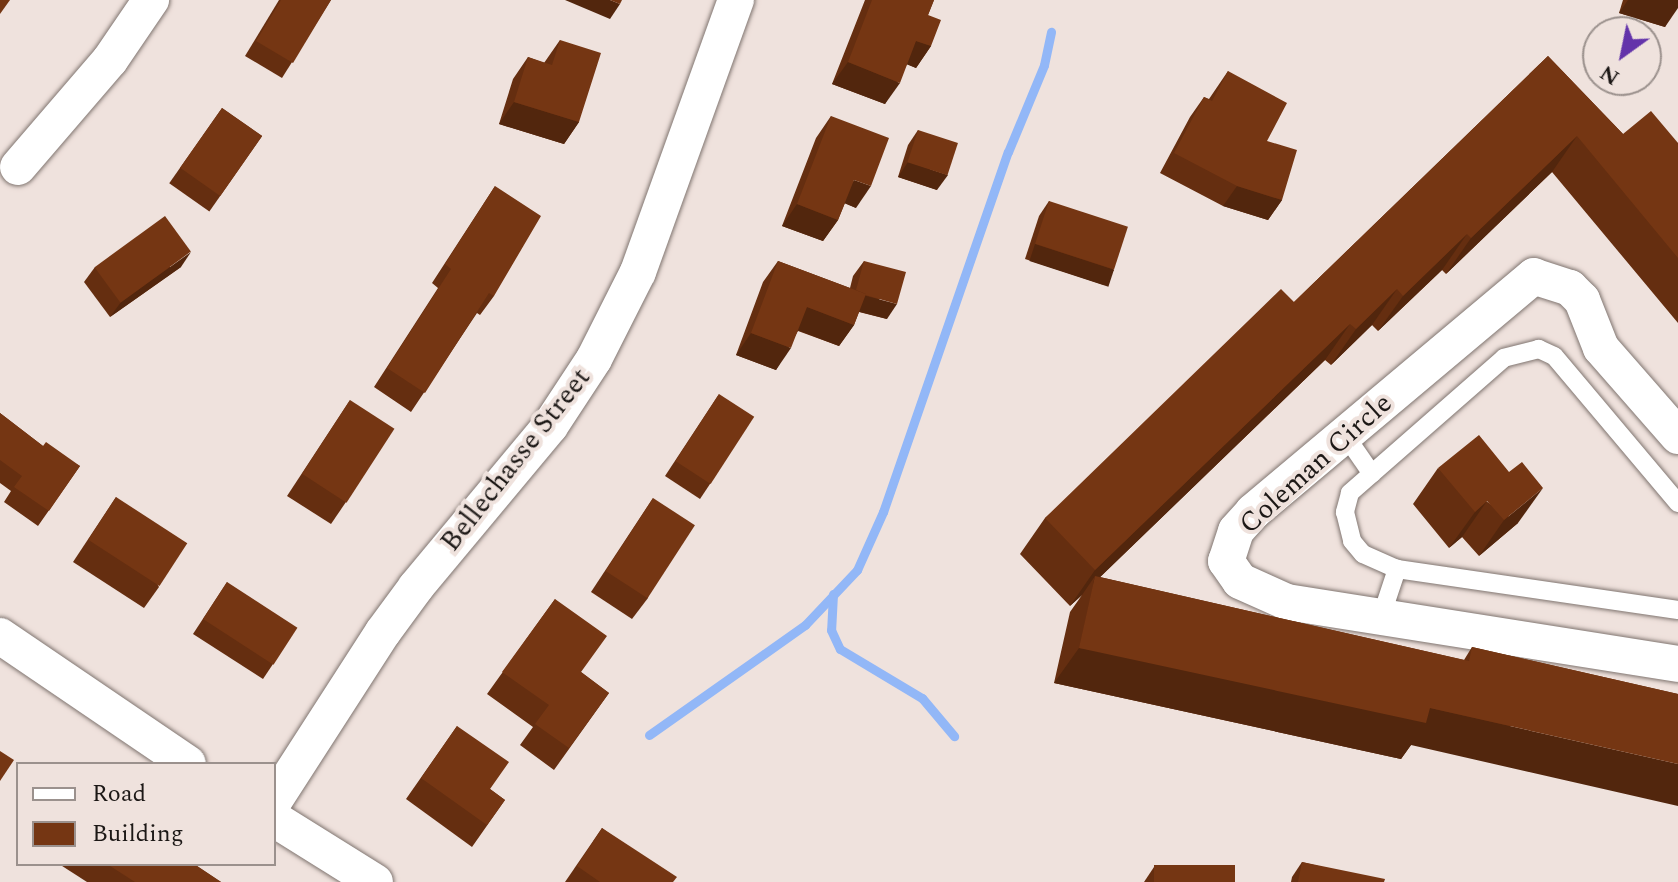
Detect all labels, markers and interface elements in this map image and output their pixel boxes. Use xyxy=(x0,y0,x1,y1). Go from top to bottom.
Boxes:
north arrow xyxy=(1582,16,1662,96)
text: N xyxy=(1593,56,1626,94)
street label: Bellechasse Street xyxy=(434,362,598,558)
street label: Coleman Circle xyxy=(1233,387,1399,541)
legend xyxy=(16,762,276,866)
text: Road xyxy=(92,776,146,812)
text: Building xyxy=(92,816,184,852)

